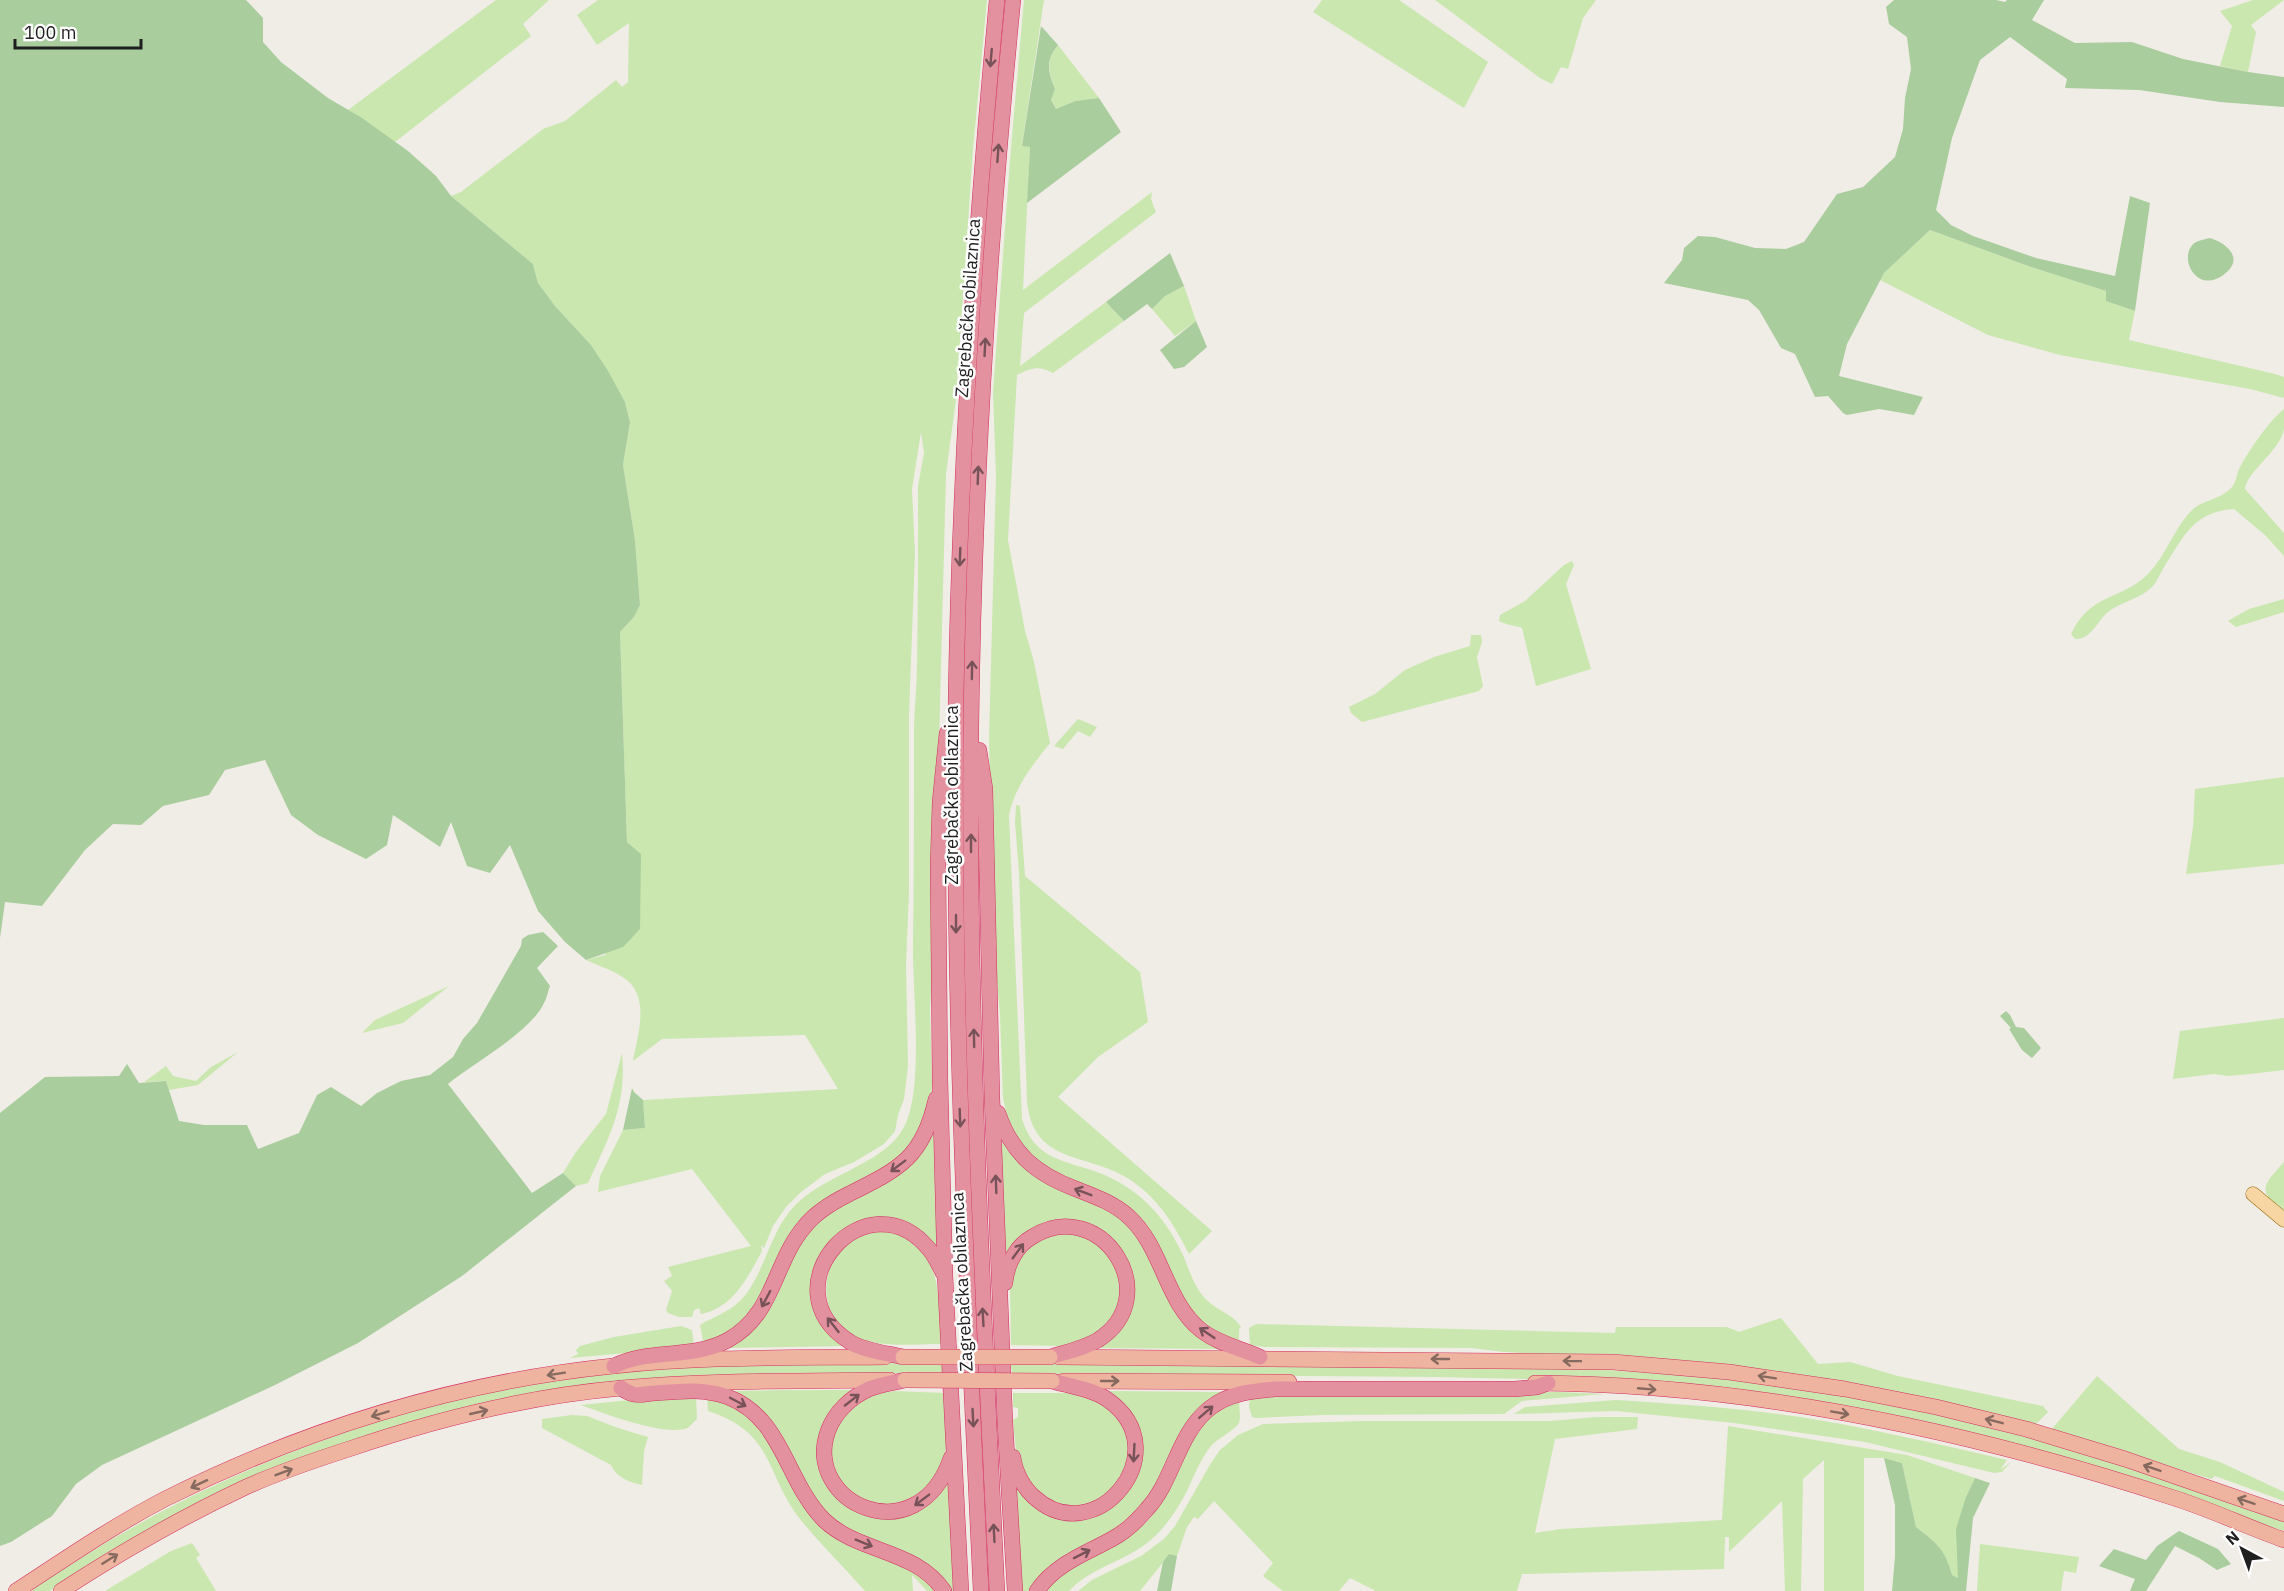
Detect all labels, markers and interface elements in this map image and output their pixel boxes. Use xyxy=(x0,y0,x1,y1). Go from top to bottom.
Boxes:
scale bar xyxy=(15,12,141,50)
text: 100 m xyxy=(24,21,76,44)
one-way arrow xyxy=(985,48,996,68)
one-way arrow xyxy=(993,143,1004,163)
street label: Zagrebačka obilaznica xyxy=(950,217,985,398)
one-way arrow xyxy=(979,338,990,358)
one-way arrow xyxy=(973,465,984,485)
one-way arrow xyxy=(954,547,965,567)
one-way arrow xyxy=(966,660,978,680)
street label: Zagrebačka obilaznica xyxy=(940,705,963,885)
one-way arrow xyxy=(965,834,977,854)
one-way arrow xyxy=(950,913,962,933)
one-way arrow xyxy=(968,1029,979,1049)
one-way arrow xyxy=(955,1108,966,1128)
one-way arrow xyxy=(891,1160,907,1173)
one-way arrow xyxy=(990,1175,1001,1195)
one-way arrow xyxy=(1074,1186,1093,1197)
street label: Zagrebačka obilaznica xyxy=(945,1191,978,1372)
one-way arrow xyxy=(1012,1244,1024,1260)
one-way arrow xyxy=(760,1290,771,1308)
one-way arrow xyxy=(978,1307,989,1327)
one-way arrow xyxy=(826,1317,839,1333)
one-way arrow xyxy=(1199,1327,1215,1339)
one-way arrow xyxy=(1431,1353,1451,1365)
one-way arrow xyxy=(1563,1355,1583,1367)
one-way arrow xyxy=(547,1368,566,1379)
one-way arrow xyxy=(1757,1372,1777,1383)
one-way arrow xyxy=(1100,1375,1120,1387)
one-way arrow xyxy=(1637,1384,1656,1395)
one-way arrow xyxy=(844,1394,860,1407)
one-way arrow xyxy=(729,1396,746,1408)
one-way arrow xyxy=(1198,1405,1213,1419)
one-way arrow xyxy=(468,1406,488,1417)
one-way arrow xyxy=(967,1408,978,1428)
one-way arrow xyxy=(1830,1408,1850,1419)
one-way arrow xyxy=(371,1409,390,1420)
one-way arrow xyxy=(1984,1415,2003,1427)
one-way arrow xyxy=(1129,1442,1140,1462)
one-way arrow xyxy=(2143,1462,2162,1473)
one-way arrow xyxy=(274,1466,293,1477)
one-way arrow xyxy=(190,1478,208,1490)
one-way arrow xyxy=(915,1494,931,1506)
one-way arrow xyxy=(2237,1495,2256,1506)
north arrow xyxy=(2212,1519,2272,1579)
one-way arrow xyxy=(988,1523,999,1543)
text: N xyxy=(2221,1526,2243,1549)
one-way arrow xyxy=(854,1538,872,1549)
one-way arrow xyxy=(1072,1548,1090,1559)
one-way arrow xyxy=(101,1553,118,1565)

